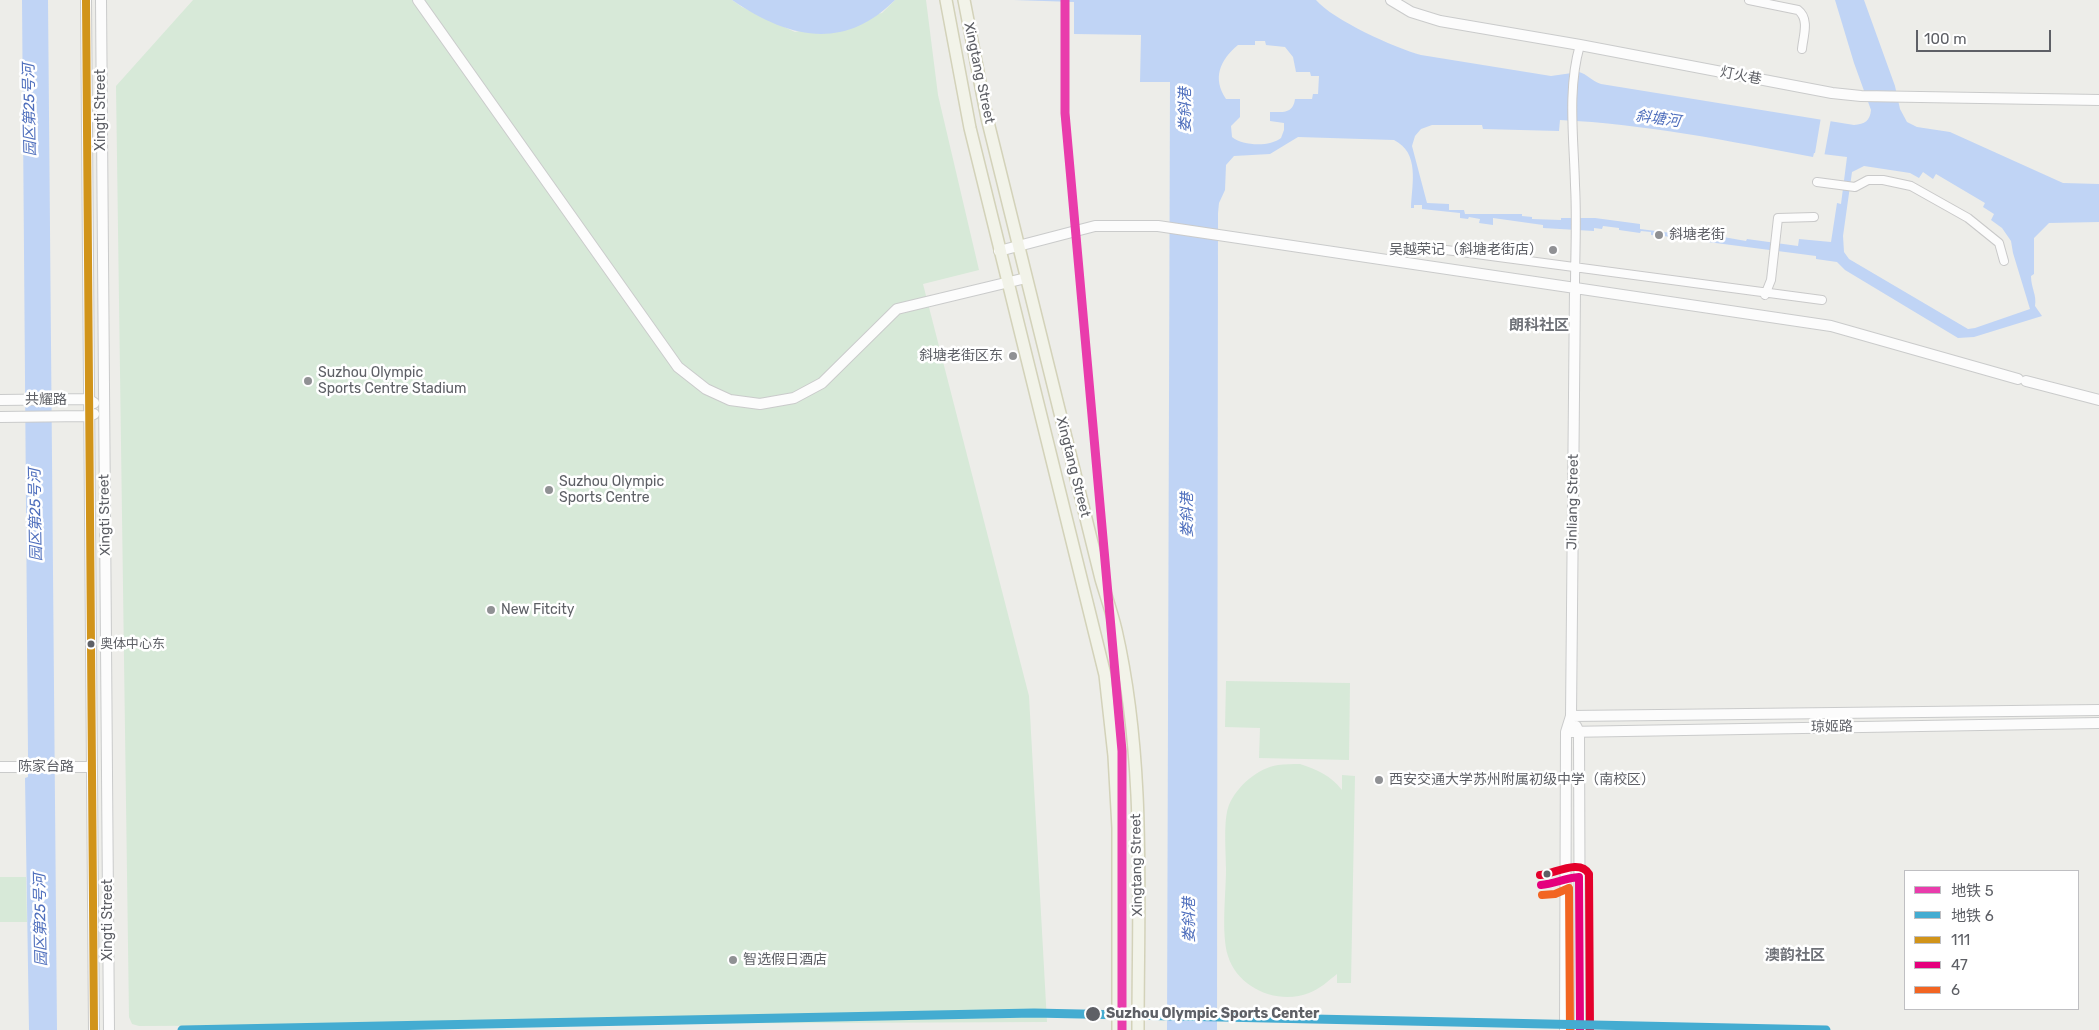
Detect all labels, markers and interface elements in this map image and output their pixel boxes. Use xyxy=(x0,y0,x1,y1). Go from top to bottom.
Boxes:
scale bar xyxy=(1919,20,2054,52)
street label: Xingtang Street xyxy=(960,21,998,125)
text: 100 m xyxy=(1924,30,1966,48)
water label: 园区第25号河 xyxy=(20,64,40,156)
street label: 灯火巷 xyxy=(1719,64,1763,88)
street label: Xingti Street xyxy=(93,69,109,151)
water label: 娄斜港 xyxy=(1177,88,1195,132)
water label: 斜塘河 xyxy=(1634,107,1682,131)
place label: 斜塘老街 xyxy=(1669,227,1725,243)
marker: 斜塘老街 xyxy=(1653,229,1665,241)
place label: 吴越荣记（斜塘老街店） xyxy=(1389,242,1543,258)
marker: 吴越荣记（斜塘老街店） xyxy=(1547,244,1559,256)
district label: 朗科社区 xyxy=(1509,317,1569,335)
place label: 斜塘老街区东 xyxy=(919,348,1003,364)
marker: 斜塘老街区东 xyxy=(1007,350,1019,362)
place label: Suzhou Olympic Sports Centre Stadium xyxy=(318,365,466,398)
marker: Suzhou Olympic Sports Centre Stadium xyxy=(302,375,314,387)
street label: 共耀路 xyxy=(25,392,67,408)
street label: Xingtang Street xyxy=(1052,415,1094,519)
street label: Jinliang Street xyxy=(1564,454,1582,550)
water label: 园区第25号河 xyxy=(26,469,46,561)
street label: Xingti Street xyxy=(96,474,114,556)
place label: Suzhou Olympic Sports Centre xyxy=(559,474,664,507)
marker: Suzhou Olympic Sports Centre xyxy=(543,484,555,496)
water label: 娄斜港 xyxy=(1179,493,1197,537)
place label: New Fitcity xyxy=(501,602,574,618)
marker: New Fitcity xyxy=(485,604,497,616)
place label: 奥体中心东 xyxy=(100,636,165,652)
marker: 奥体中心东 xyxy=(86,639,96,649)
street label: 琼姬路 xyxy=(1811,718,1853,736)
street label: 陈家台路 xyxy=(18,759,74,775)
place label: 西安交通大学苏州附属初级中学（南校区） xyxy=(1389,772,1655,788)
marker: 西安交通大学苏州附属初级中学（南校区） xyxy=(1373,774,1385,786)
street label: Xingtang Street xyxy=(1128,813,1146,917)
unlabelled marker xyxy=(1542,869,1552,879)
legend xyxy=(1904,870,2079,1010)
water label: 园区第25号河 xyxy=(31,874,51,966)
street label: Xingti Street xyxy=(100,879,116,961)
text: 地铁 5 xyxy=(1951,882,1994,900)
water label: 娄斜港 xyxy=(1181,898,1199,942)
text: 地铁 6 xyxy=(1951,907,1994,925)
text: 111 xyxy=(1951,931,1970,949)
district label: 澳韵社区 xyxy=(1765,947,1825,965)
place label: 智选假日酒店 xyxy=(743,952,827,968)
marker: 智选假日酒店 xyxy=(727,954,739,966)
text: 47 xyxy=(1951,956,1968,974)
text: 6 xyxy=(1951,981,1960,999)
marker: Suzhou Olympic Sports Center xyxy=(1084,1005,1102,1023)
place label: Suzhou Olympic Sports Center xyxy=(1106,1006,1319,1022)

